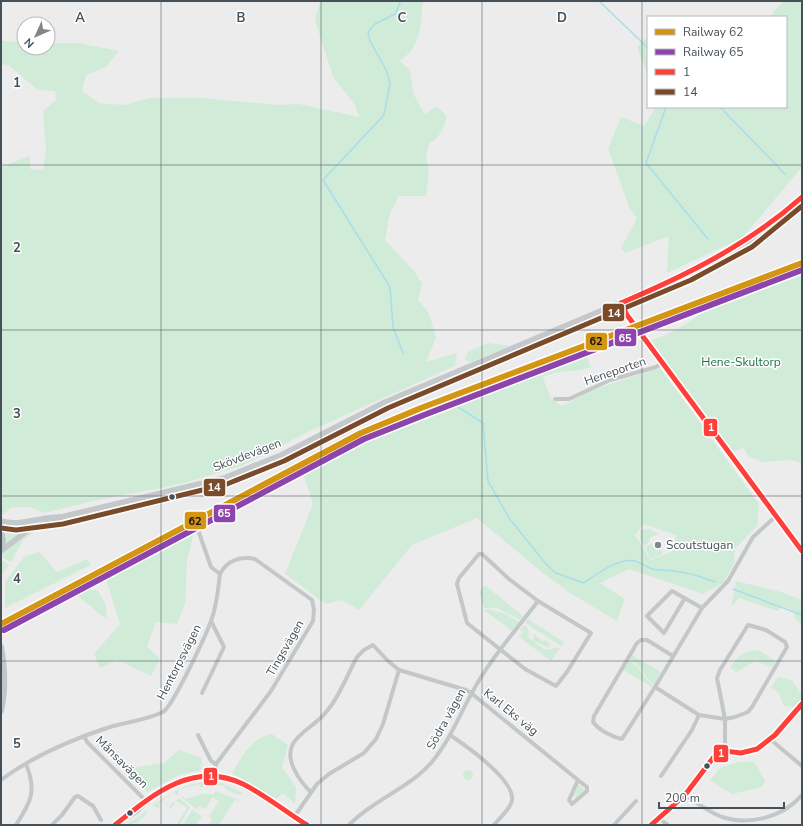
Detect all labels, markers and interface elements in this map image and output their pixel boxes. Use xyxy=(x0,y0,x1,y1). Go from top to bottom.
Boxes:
text: A xyxy=(75,9,85,27)
text: B xyxy=(237,9,246,27)
text: C xyxy=(398,9,407,27)
text: D xyxy=(557,9,567,27)
north arrow xyxy=(16,16,56,56)
legend xyxy=(647,16,787,108)
text: Railway 62 xyxy=(683,24,744,40)
text: N xyxy=(21,35,37,51)
text: Railway 65 xyxy=(683,44,744,60)
text: 1 xyxy=(683,64,690,80)
text: 1 xyxy=(13,74,21,92)
text: 14 xyxy=(683,84,697,100)
text: 2 xyxy=(13,239,21,257)
line badge: 14 xyxy=(602,303,625,322)
text: 14 xyxy=(607,306,621,321)
line badge: 65 xyxy=(614,328,637,347)
text: 65 xyxy=(618,331,632,346)
line badge: 62 xyxy=(585,332,608,351)
text: 62 xyxy=(589,334,603,349)
street label: Heneporten xyxy=(582,353,648,389)
park label: Hene-Skultorp xyxy=(701,354,781,370)
text: 3 xyxy=(13,405,21,423)
line badge: 1 xyxy=(703,418,718,437)
text: 1 xyxy=(708,420,714,435)
street label: Skövdevägen xyxy=(211,435,283,475)
line badge: 14 xyxy=(203,478,226,497)
text: 14 xyxy=(207,480,221,495)
unlabelled marker xyxy=(167,492,177,502)
line badge: 65 xyxy=(213,504,236,523)
text: 65 xyxy=(217,506,231,521)
line badge: 62 xyxy=(184,511,207,530)
text: 62 xyxy=(188,514,202,529)
place label: Scoutstugan xyxy=(666,537,733,553)
marker: Scoutstugan xyxy=(653,540,663,550)
text: 4 xyxy=(13,570,21,588)
street label: Tingsvägen xyxy=(263,617,307,679)
street label: Hentorpsvägen xyxy=(153,622,205,702)
street label: Karl Eks väg xyxy=(480,685,542,739)
street label: Södra vägen xyxy=(423,686,469,752)
street label: Månsavägen xyxy=(92,732,152,792)
text: 5 xyxy=(13,735,21,753)
line badge: 1 xyxy=(713,744,729,763)
text: 1 xyxy=(718,746,724,761)
unlabelled marker xyxy=(702,761,712,771)
line badge: 1 xyxy=(203,767,218,786)
text: 1 xyxy=(208,769,214,784)
scale bar xyxy=(659,784,784,810)
text: 200 m xyxy=(665,790,700,806)
unlabelled marker xyxy=(125,808,135,818)

